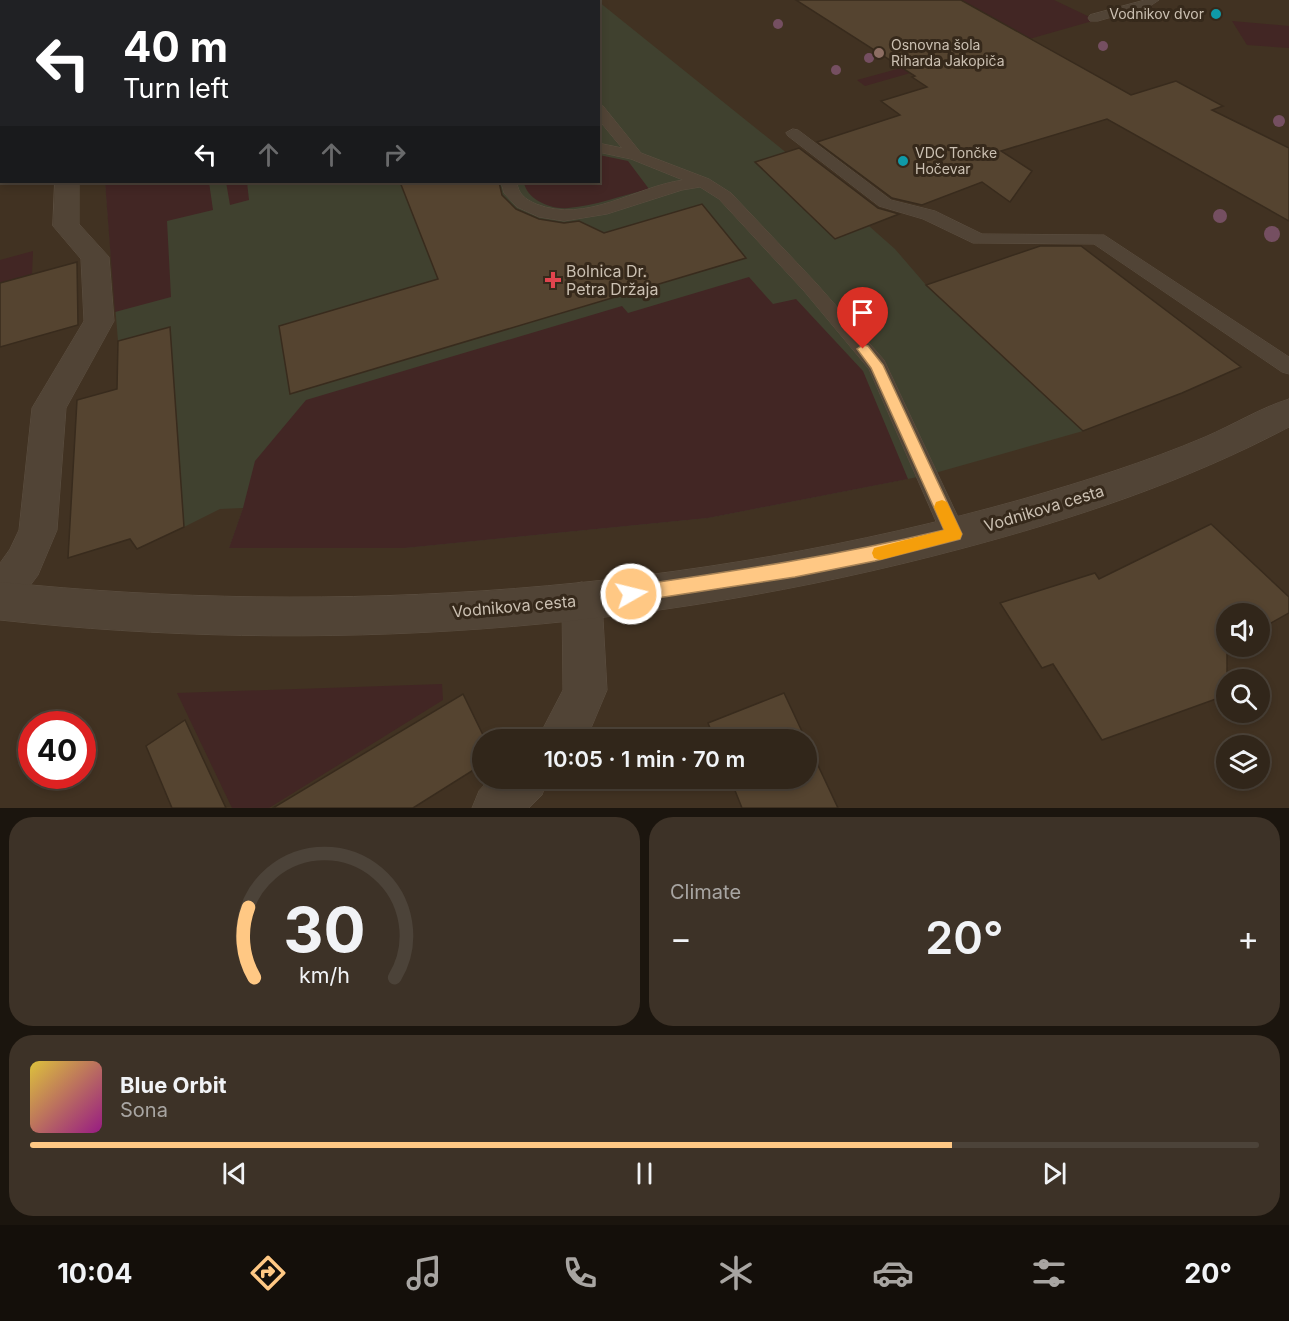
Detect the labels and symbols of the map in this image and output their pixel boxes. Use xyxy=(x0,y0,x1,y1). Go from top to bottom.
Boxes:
place label: Vodnikov dvor xyxy=(1109,5,1204,22)
marker: Vodnikov dvor xyxy=(1209,7,1223,21)
place label: Osnovna šola Riharda Jakopiča xyxy=(891,36,1005,69)
marker: Osnovna šola Riharda Jakopiča xyxy=(872,46,886,60)
place label: VDC Tončke Hočevar xyxy=(915,144,997,177)
marker: VDC Tončke Hočevar xyxy=(896,154,910,168)
place label: Bolnica Dr. Petra Držaja xyxy=(566,261,658,299)
marker: Bolnica Dr. Petra Držaja xyxy=(544,271,562,289)
pin xyxy=(837,287,888,349)
street label: Vodnikova cesta xyxy=(982,480,1106,536)
position arrow xyxy=(599,562,663,626)
street label: Vodnikova cesta xyxy=(451,591,577,621)
speed limit sign: 40 xyxy=(18,711,96,789)

